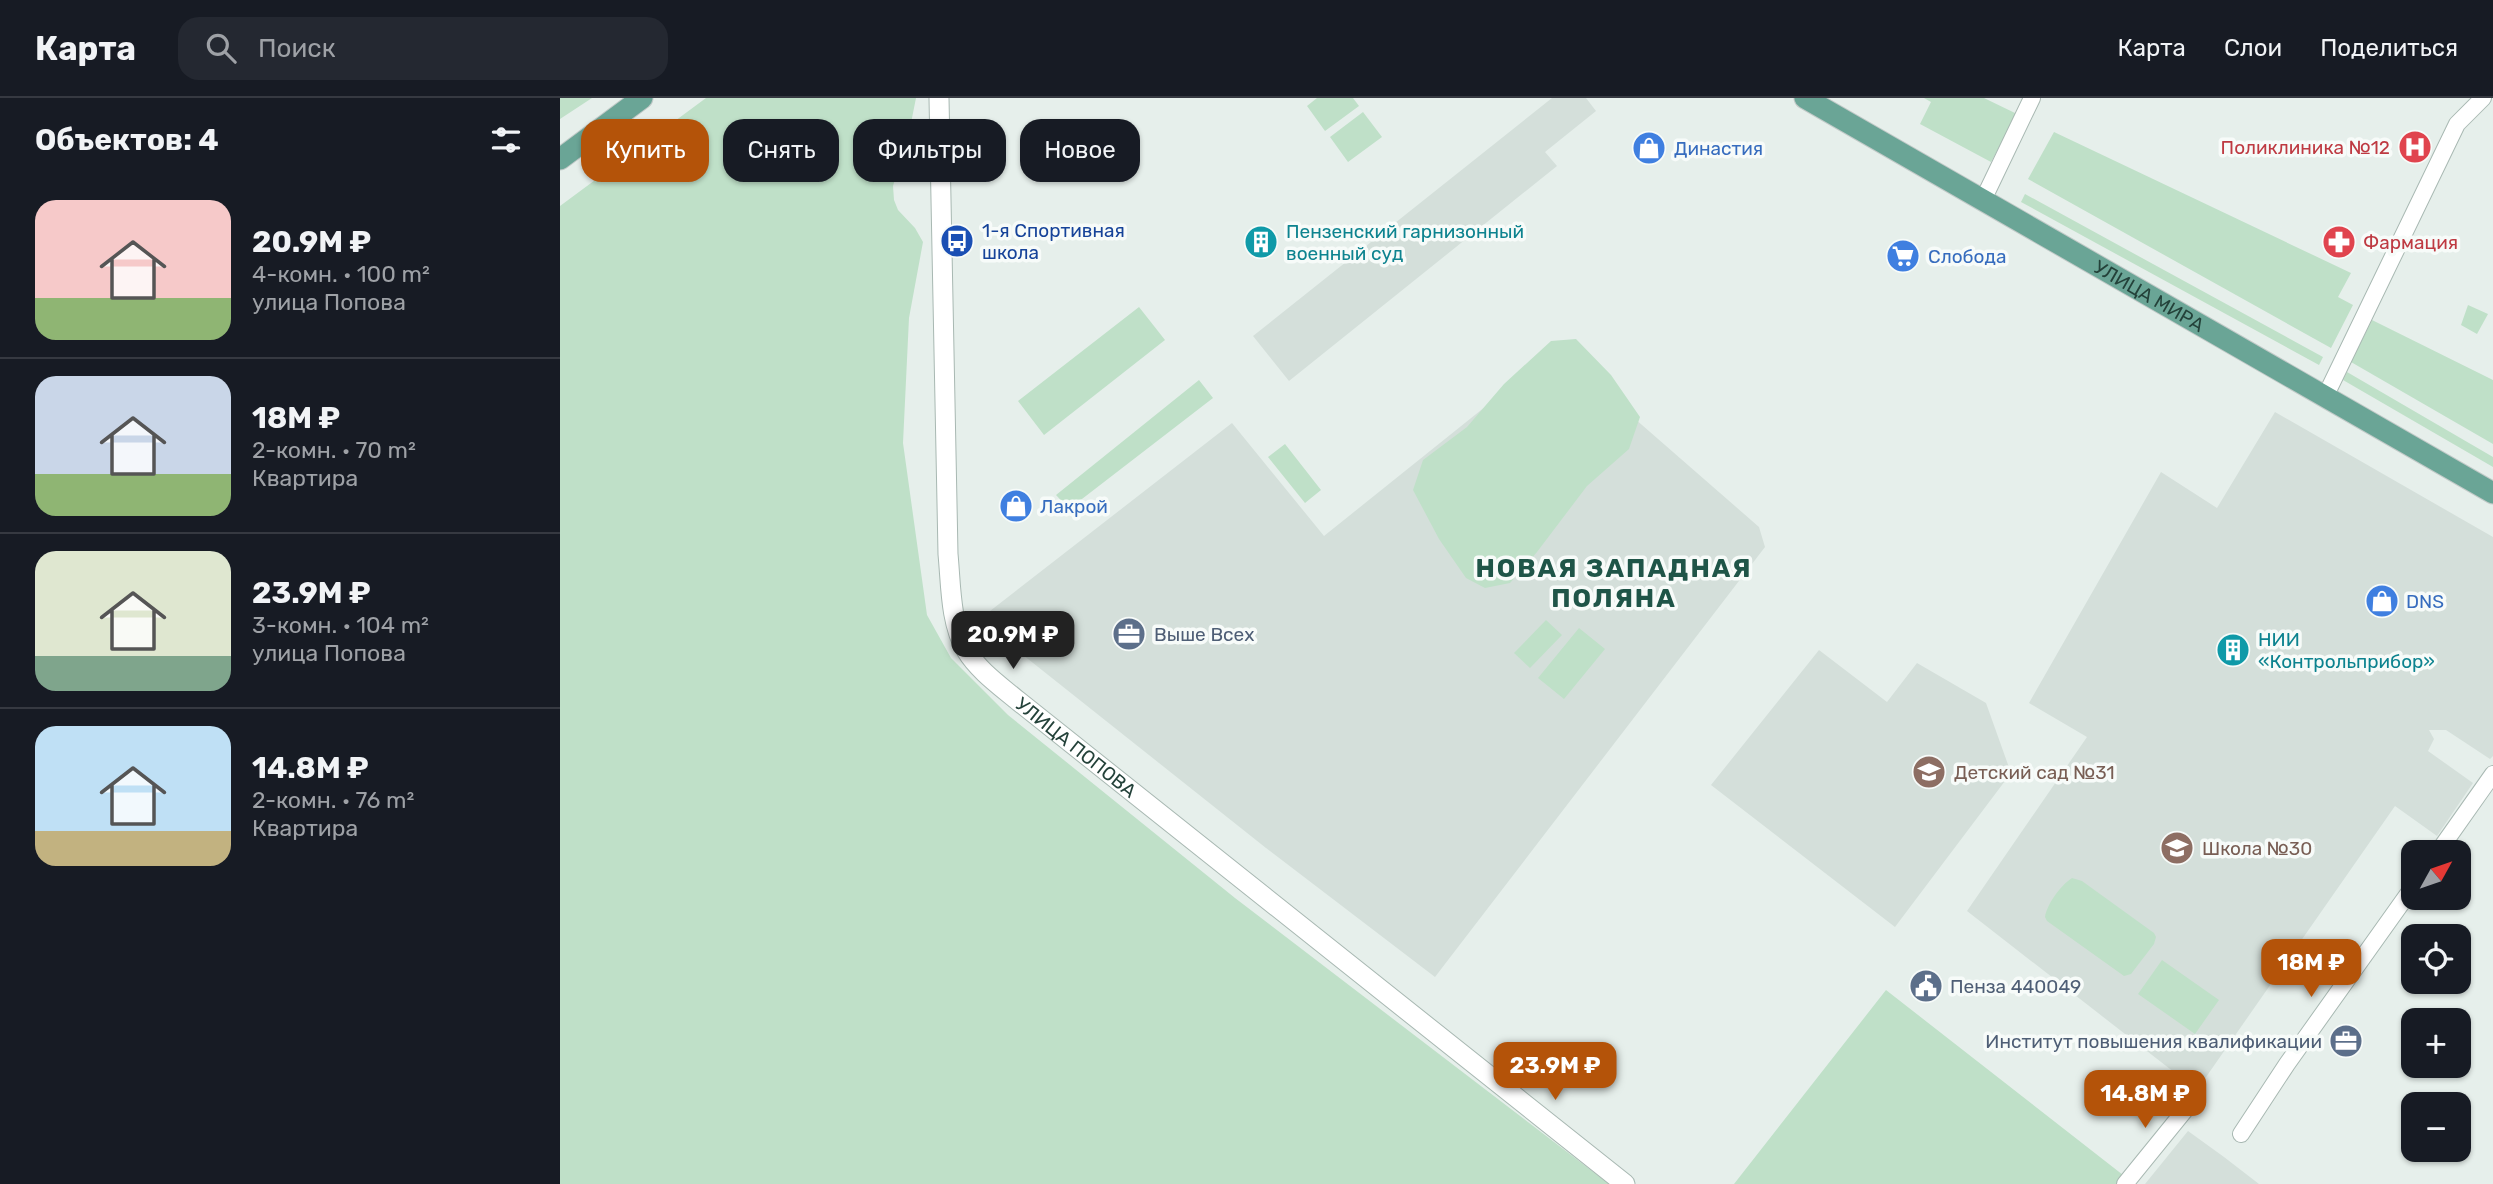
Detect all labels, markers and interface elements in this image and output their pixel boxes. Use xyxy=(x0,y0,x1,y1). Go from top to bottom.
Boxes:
search box xyxy=(178,17,668,80)
text: Карта xyxy=(35,29,136,68)
icon: search xyxy=(202,29,240,67)
text: Поиск xyxy=(258,33,336,64)
text: Карта xyxy=(2117,34,2186,62)
text: Слои xyxy=(2224,34,2282,62)
text: Поделиться xyxy=(2320,34,2458,62)
chip: Купить xyxy=(581,119,709,182)
chip: Снять xyxy=(723,119,839,182)
chip: Фильтры xyxy=(853,119,1006,182)
chip: Новое xyxy=(1020,119,1140,182)
icon: filters xyxy=(487,121,525,159)
text: Объектов: 4 xyxy=(35,122,219,158)
hospital icon: Поликлиника №12 xyxy=(2396,128,2434,166)
shop icon: Династия xyxy=(1630,129,1668,167)
place label: Поликлиника №12 xyxy=(2221,136,2390,159)
place label: Династия xyxy=(1674,137,1763,160)
place label: 1-я Спортивная школа xyxy=(982,219,1125,264)
place label: Пензенский гарнизонный военный суд xyxy=(1286,220,1524,265)
bus stop icon: 1-я Спортивная школа xyxy=(938,222,976,260)
building icon: Пензенский гарнизонный военный суд xyxy=(1242,223,1280,261)
pharmacy icon: Фармация xyxy=(2320,223,2358,261)
text: 20.9M ₽ xyxy=(252,224,371,260)
icon: home xyxy=(91,228,175,312)
place label: Фармация xyxy=(2363,231,2458,254)
supermarket icon: Слобода xyxy=(1884,237,1922,275)
place label: Слобода xyxy=(1928,245,2006,268)
street label: УЛИЦА МИРА xyxy=(2090,255,2209,337)
text: 4-комн. · 100 m² xyxy=(252,260,430,288)
text: улица Попова xyxy=(252,288,406,316)
text: 18M ₽ xyxy=(252,400,340,436)
icon: home xyxy=(91,404,175,488)
text: 2-комн. · 70 m² xyxy=(252,436,416,464)
text: Квартира xyxy=(252,464,358,492)
shop icon: Лакрой xyxy=(997,487,1035,525)
place label: Лакрой xyxy=(1040,495,1108,518)
district label: НОВАЯ ЗАПАДНАЯ ПОЛЯНА xyxy=(1475,553,1753,614)
text: 23.9M ₽ xyxy=(252,575,371,611)
icon: home xyxy=(91,579,175,663)
shop icon: DNS xyxy=(2363,582,2401,620)
place label: DNS xyxy=(2406,590,2444,613)
text: 3-комн. · 104 m² xyxy=(252,611,429,639)
pin: 20.9M ₽ xyxy=(948,612,1078,671)
office icon: Выше Всех xyxy=(1110,615,1148,653)
text: 20.9M ₽ xyxy=(967,620,1059,648)
place label: Выше Всех xyxy=(1154,623,1254,646)
place label: НИИ «Контрольприбор» xyxy=(2258,628,2435,673)
building icon: НИИ «Контрольприбор» xyxy=(2214,631,2252,669)
text: улица Попова xyxy=(252,639,406,667)
street label: УЛИЦА ПОПОВА xyxy=(1011,692,1141,803)
text: 14.8M ₽ xyxy=(252,750,369,786)
school or university icon: Детский сад №31 xyxy=(1910,753,1948,791)
icon: home xyxy=(91,754,175,838)
place label: Детский сад №31 xyxy=(1954,761,2115,784)
text: 2-комн. · 76 m² xyxy=(252,786,414,814)
text: Квартира xyxy=(252,814,358,842)
school or university icon: Школа №30 xyxy=(2158,829,2196,867)
place label: Школа №30 xyxy=(2202,837,2312,860)
north arrow xyxy=(2401,840,2471,910)
map controls xyxy=(2401,840,2471,1162)
button: locate xyxy=(2401,924,2471,994)
pin: 18M ₽ xyxy=(2262,940,2360,999)
text: 18M ₽ xyxy=(2277,948,2345,976)
public building icon: Пенза 440049 xyxy=(1907,967,1945,1005)
place label: Пенза 440049 xyxy=(1950,975,2081,998)
button: + xyxy=(2401,1008,2471,1078)
office icon: Институт повышения квалификации xyxy=(2327,1022,2365,1060)
place label: Институт повышения квалификации xyxy=(1985,1030,2322,1053)
pin: 23.9M ₽ xyxy=(1490,1042,1620,1102)
text: 23.9M ₽ xyxy=(1510,1051,1601,1079)
pin: 14.8M ₽ xyxy=(2080,1070,2210,1130)
text: 14.8M ₽ xyxy=(2100,1079,2190,1107)
button: − xyxy=(2401,1092,2471,1162)

